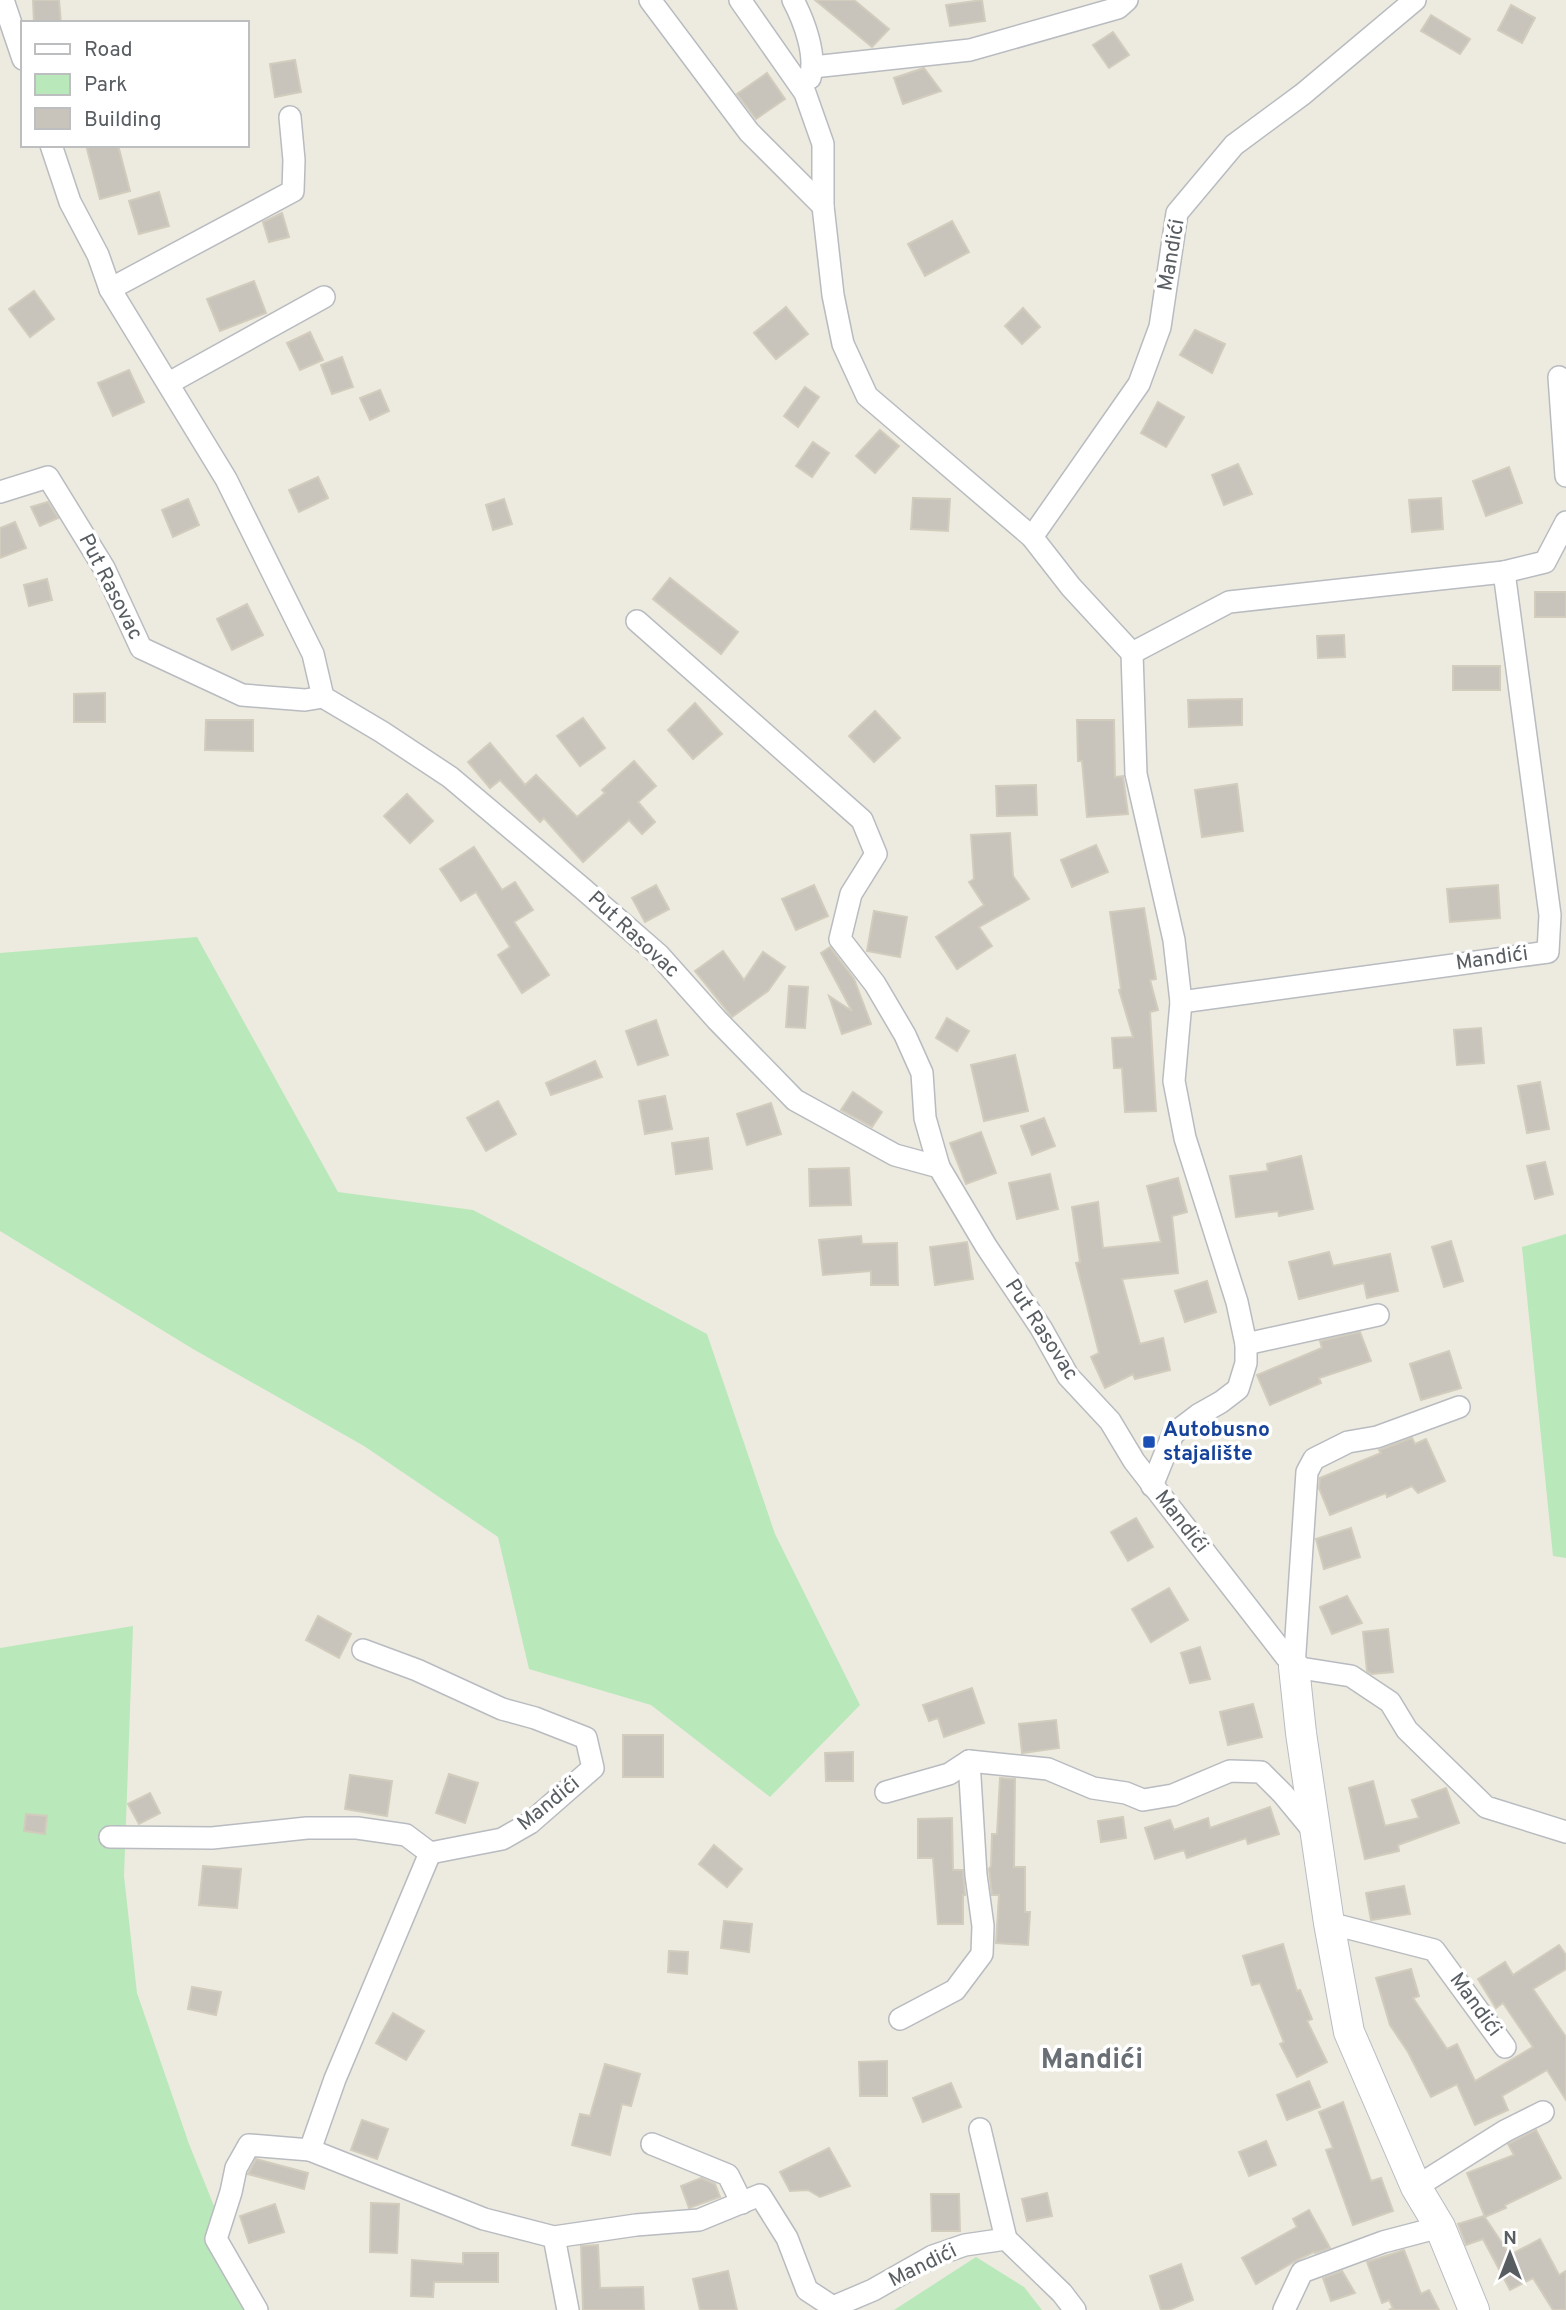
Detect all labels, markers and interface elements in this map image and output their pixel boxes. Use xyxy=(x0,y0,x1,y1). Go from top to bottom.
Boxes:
legend xyxy=(21,21,248,147)
text: Road xyxy=(84,37,133,64)
text: Park xyxy=(84,72,127,99)
text: Building xyxy=(84,107,162,134)
street label: Mandići xyxy=(1152,217,1192,293)
street label: Put Rasovac xyxy=(72,529,148,645)
street label: Put Rasovac xyxy=(581,886,685,984)
street label: Mandići xyxy=(1454,941,1530,977)
street label: Put Rasovac xyxy=(998,1274,1084,1386)
place label: Autobusno stajalište xyxy=(1163,1417,1270,1468)
marker: Autobusno stajalište xyxy=(1141,1434,1157,1450)
street label: Mandići xyxy=(1148,1485,1214,1559)
street label: Mandići xyxy=(512,1771,586,1837)
street label: Mandići xyxy=(1443,1968,1507,2042)
district label: Mandići xyxy=(1041,2043,1143,2079)
north arrow xyxy=(1475,2219,1545,2289)
text: N xyxy=(1503,2227,1517,2251)
street label: Mandići xyxy=(884,2238,962,2294)

